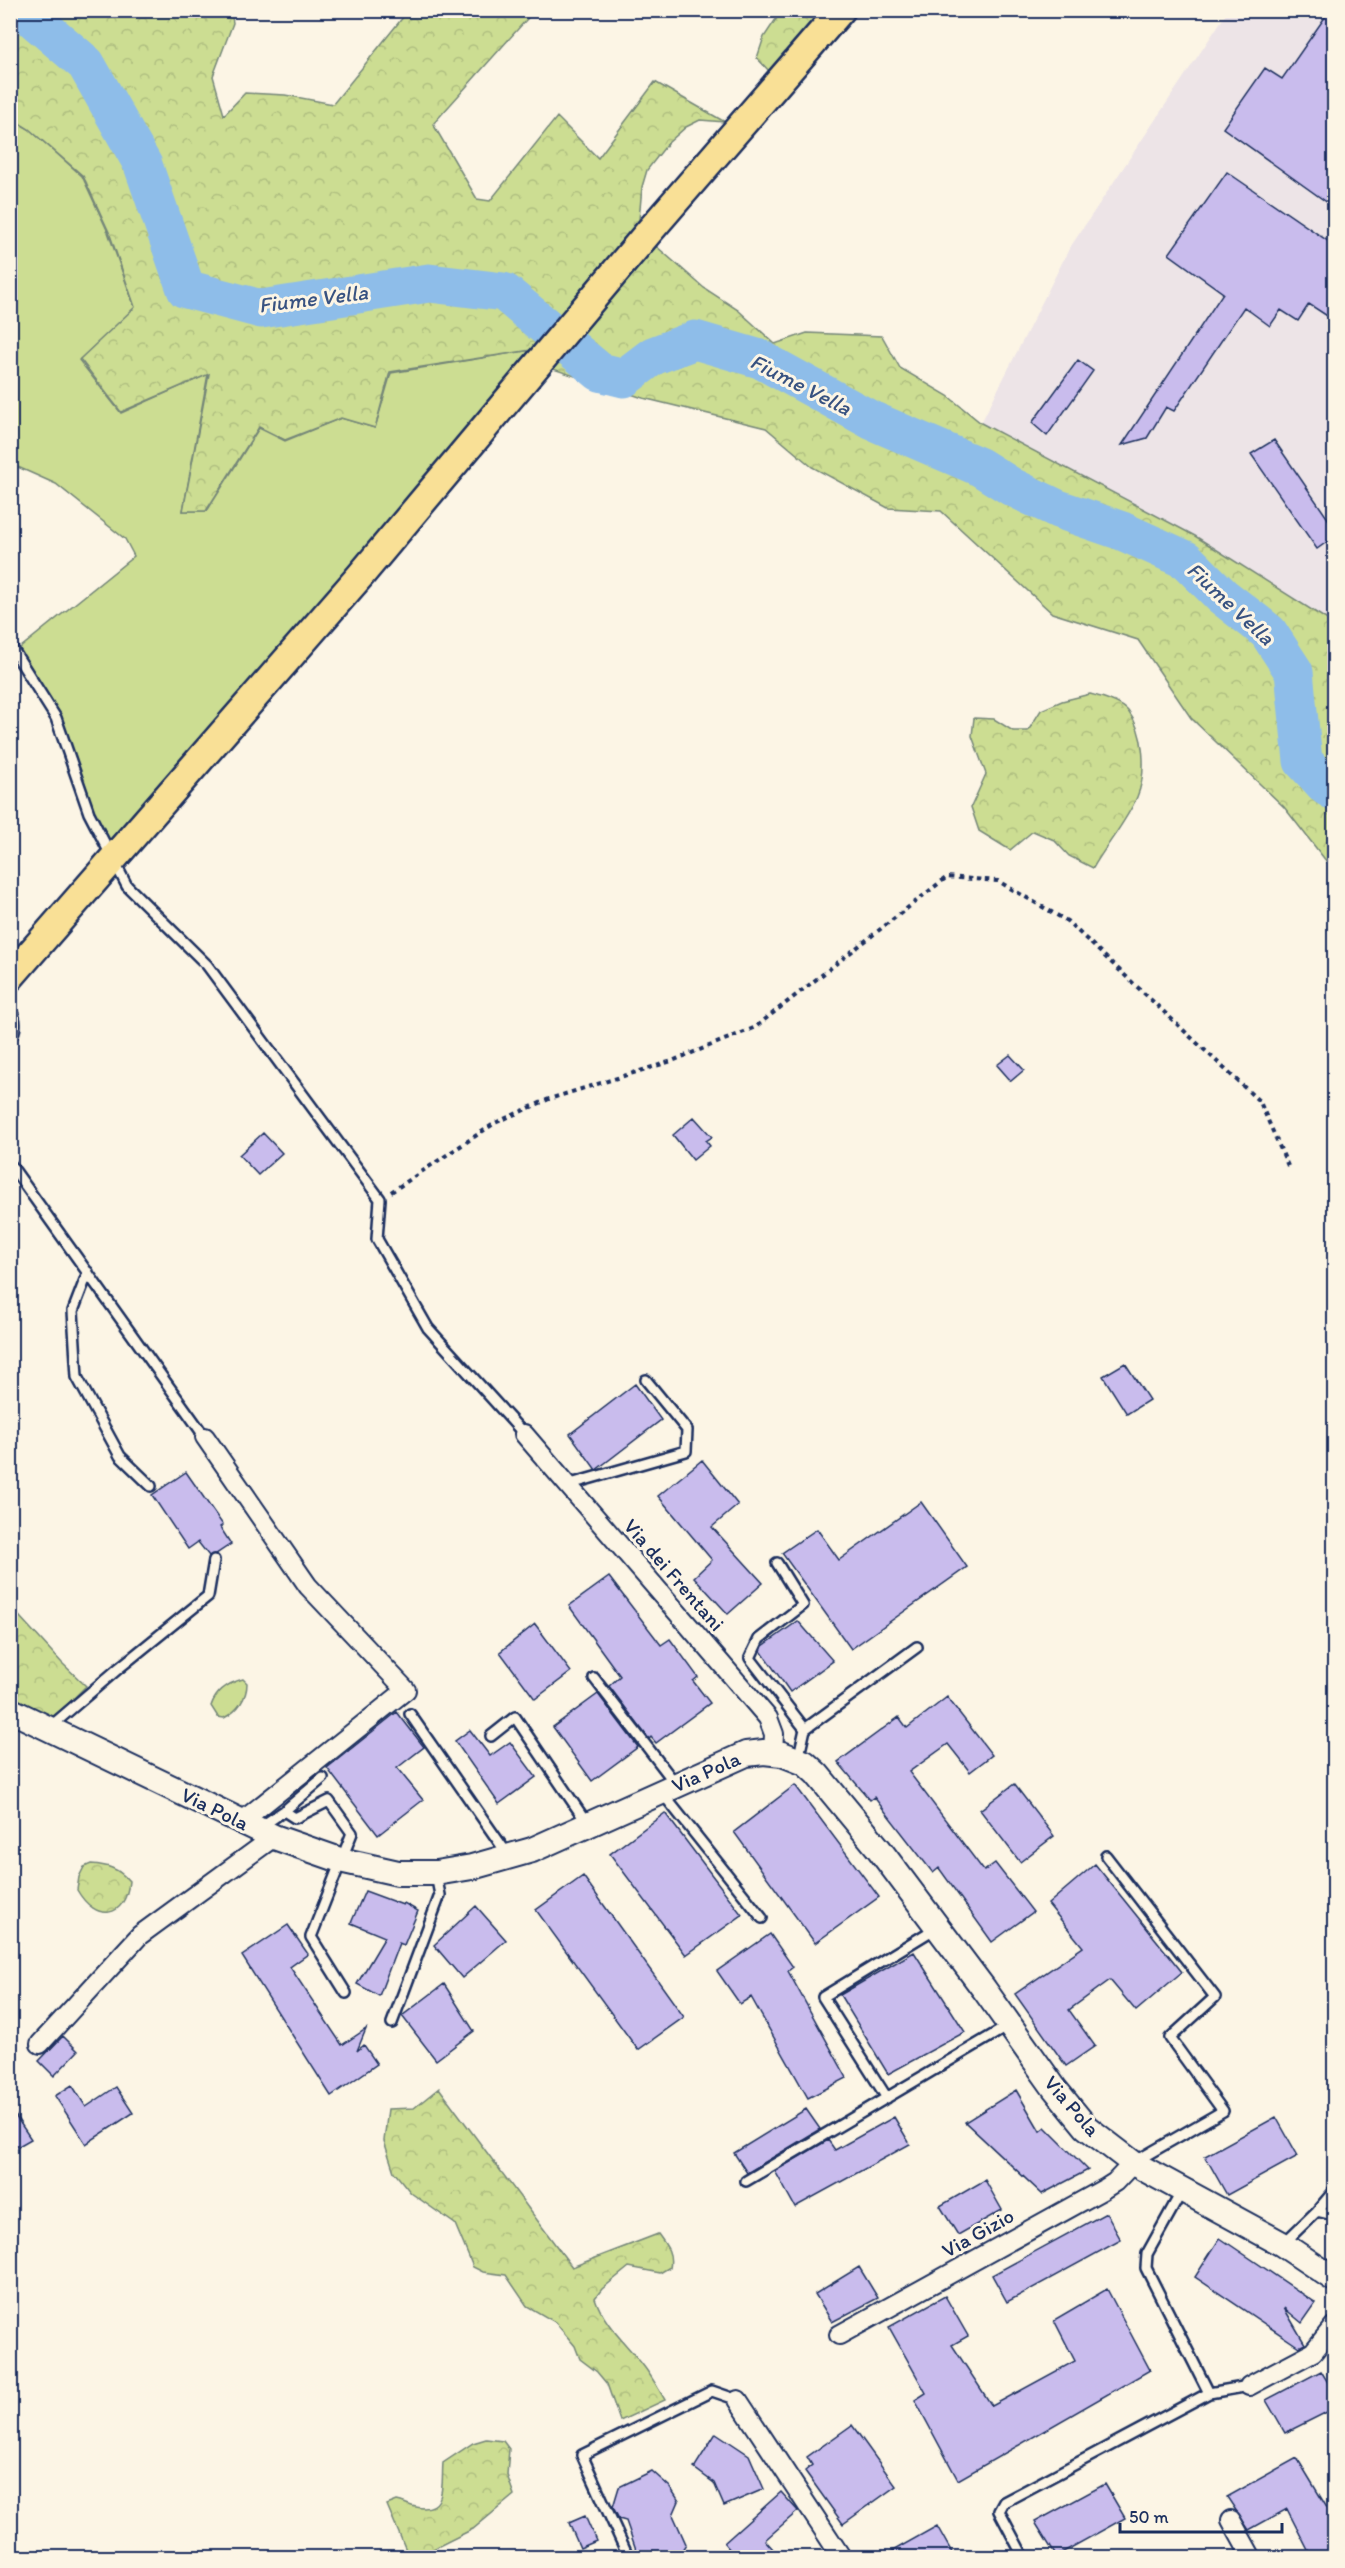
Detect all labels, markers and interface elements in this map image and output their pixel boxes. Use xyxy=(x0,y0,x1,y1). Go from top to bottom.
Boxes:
water label: Fiume Vella xyxy=(257,278,370,319)
water label: Fiume Vella xyxy=(746,348,857,422)
water label: Fiume Vella xyxy=(1181,556,1281,651)
street label: Via dei Frentani xyxy=(619,1513,730,1636)
street label: Via Pola xyxy=(668,1745,744,1798)
street label: Via Pola xyxy=(177,1781,253,1836)
street label: Via Pola xyxy=(1039,2070,1106,2141)
street label: Via Gizio xyxy=(937,2203,1018,2263)
scale bar xyxy=(1120,2496,1282,2534)
text: 50 m xyxy=(1129,2506,1169,2528)

